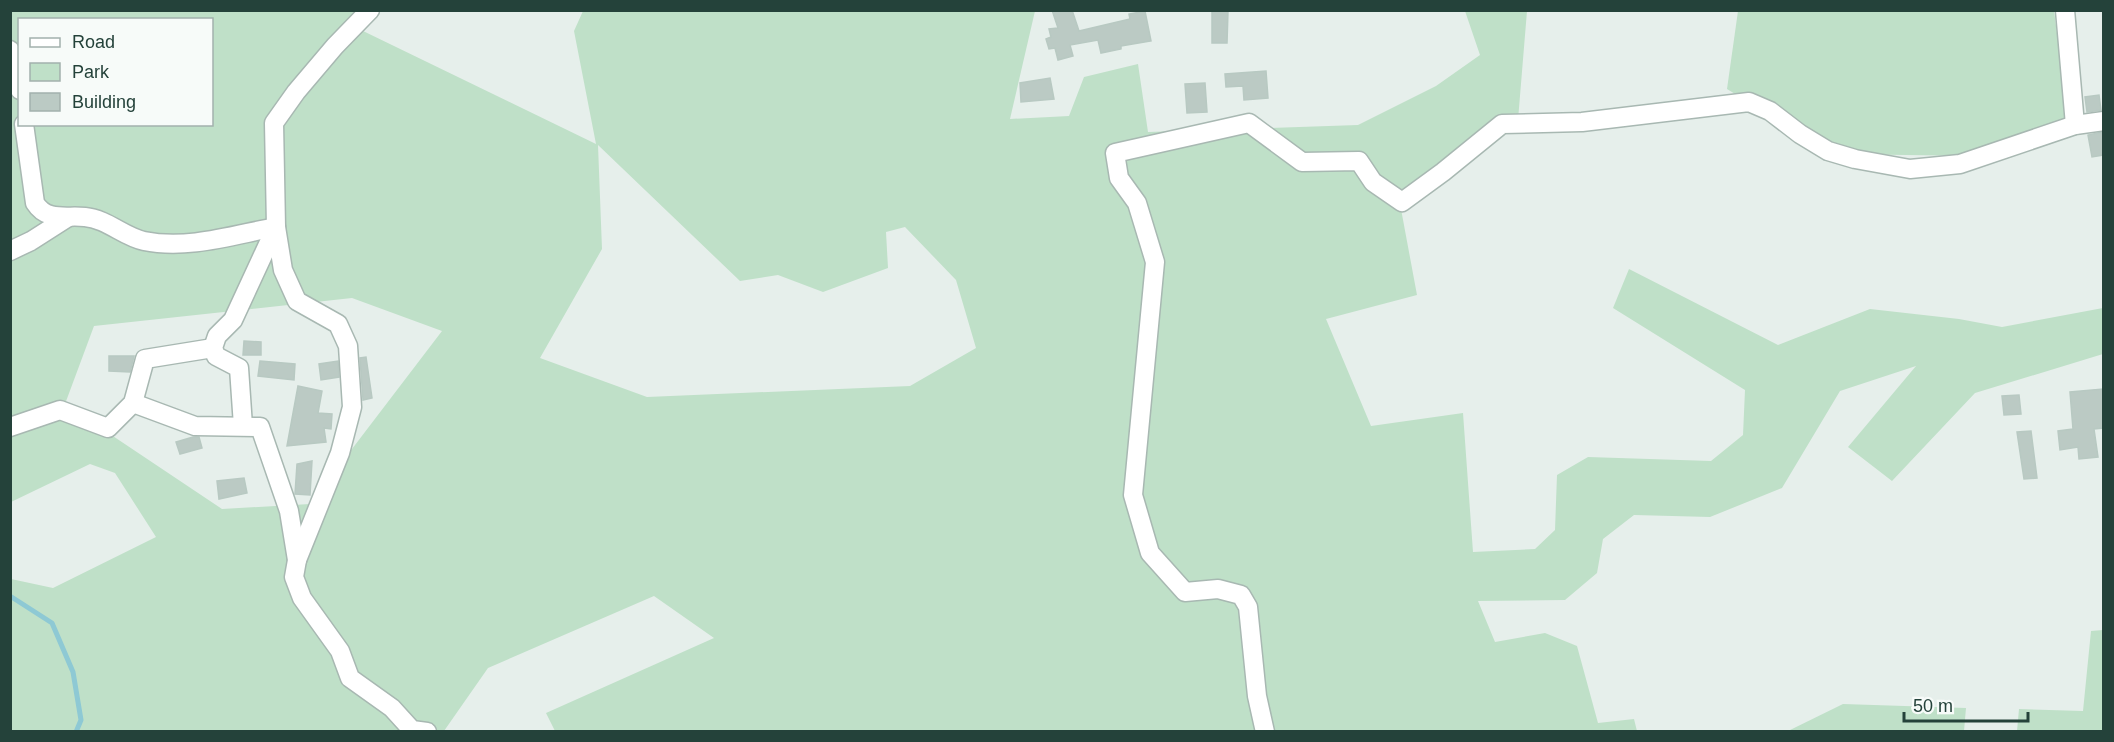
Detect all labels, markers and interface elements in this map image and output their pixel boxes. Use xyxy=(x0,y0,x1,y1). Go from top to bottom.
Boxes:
legend xyxy=(18,18,213,126)
text: Road xyxy=(72,32,115,52)
text: Park xyxy=(72,62,110,82)
text: Building xyxy=(72,92,136,112)
scale bar xyxy=(1904,685,2028,723)
text: 50 m xyxy=(1913,696,1953,716)

